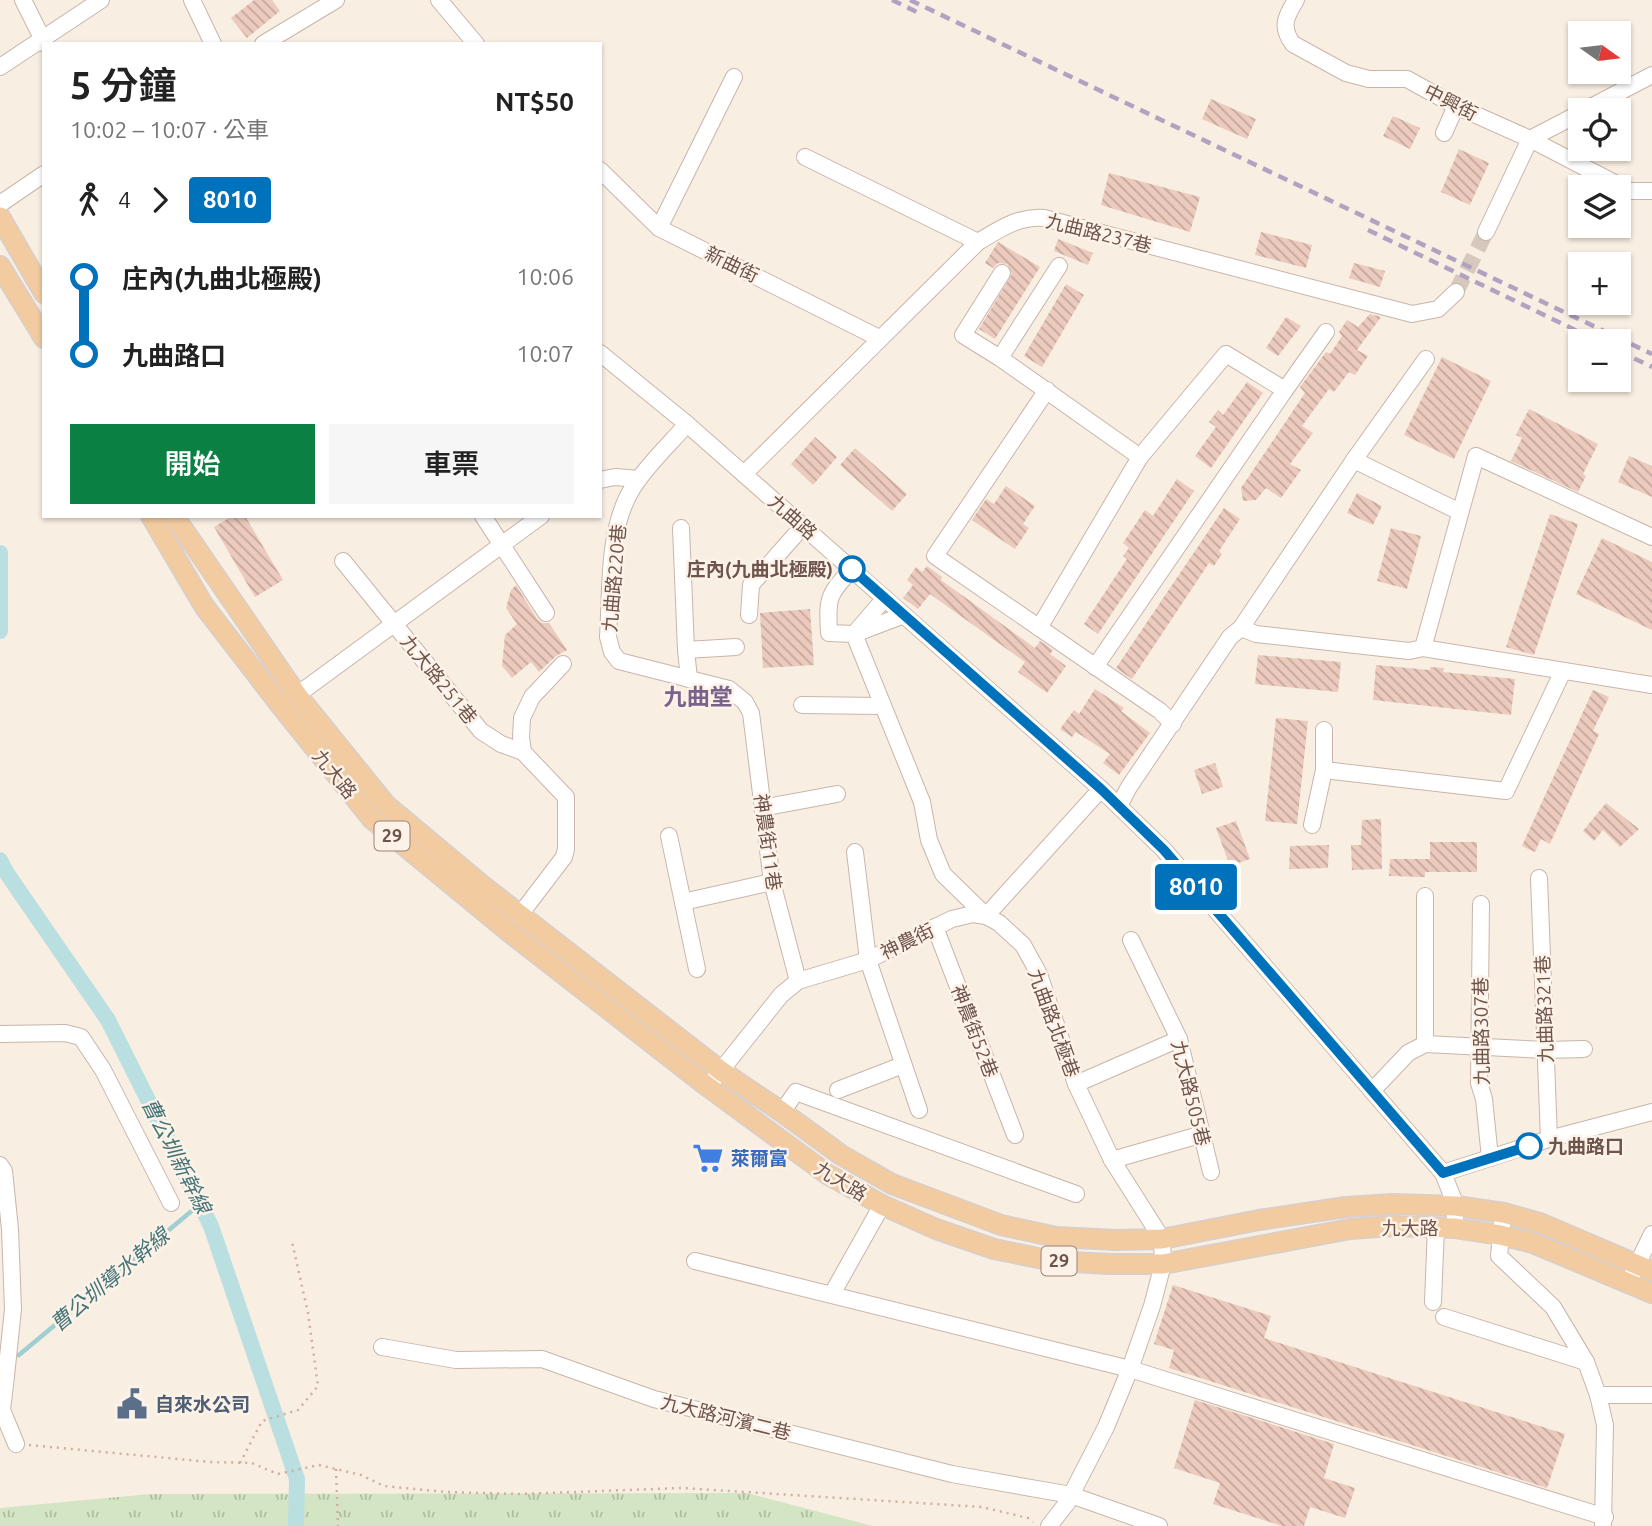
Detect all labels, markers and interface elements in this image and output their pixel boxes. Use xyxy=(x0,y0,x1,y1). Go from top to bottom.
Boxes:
north arrow xyxy=(1568,21,1631,84)
map controls xyxy=(1568,21,1631,392)
text: 5 分鐘 xyxy=(70,64,176,106)
street label: 中興街 xyxy=(1421,79,1481,125)
text: NT$50 xyxy=(495,87,574,116)
button: locate xyxy=(1568,98,1631,161)
text: 10:02 – 10:07 · 公車 xyxy=(70,117,269,142)
button: layers xyxy=(1568,175,1631,238)
icon: walk xyxy=(70,181,108,219)
icon: forward xyxy=(141,181,179,219)
text: 8010 xyxy=(203,186,257,213)
text: 4 xyxy=(118,187,131,212)
street label: 九曲路237巷 xyxy=(1044,209,1154,257)
street label: 新曲街 xyxy=(702,242,762,286)
button: + xyxy=(1568,252,1631,315)
text: 庄內(九曲北極殿) xyxy=(122,264,322,293)
text: 10:06 xyxy=(516,264,574,289)
button: − xyxy=(1568,329,1631,392)
text: 九曲路口 xyxy=(122,341,226,370)
text: 10:07 xyxy=(516,341,574,366)
button: 開始 xyxy=(70,424,315,504)
button: 車票 xyxy=(329,424,574,504)
street label: 九曲路 xyxy=(764,490,822,544)
street label: 九曲路220巷 xyxy=(598,523,630,633)
marker: 庄內(九曲北極殿) xyxy=(839,556,865,582)
place label: 庄內(九曲北極殿) xyxy=(687,558,833,580)
street label: 九大路251巷 xyxy=(396,630,482,728)
district label: 九曲堂 xyxy=(664,684,733,709)
street label: 九大路 xyxy=(309,745,361,803)
street label: 神農街11巷 xyxy=(750,792,786,892)
road number: 29 xyxy=(374,822,410,850)
line badge: 8010 xyxy=(1147,864,1245,910)
text: 8010 xyxy=(1169,873,1223,900)
street label: 神農街 xyxy=(877,919,937,963)
street label: 九曲路321巷 xyxy=(1531,955,1557,1063)
street label: 九曲路北極巷 xyxy=(1024,966,1084,1080)
street label: 九曲路307巷 xyxy=(1469,977,1493,1085)
street label: 神農街52巷 xyxy=(947,982,1003,1080)
street label: 九大路505巷 xyxy=(1167,1038,1215,1148)
water label: 曹公圳新幹線 xyxy=(138,1094,217,1219)
marker: 九曲路口 xyxy=(1516,1133,1542,1159)
place label: 九曲路口 xyxy=(1548,1135,1624,1157)
supermarket icon: 萊爾富 xyxy=(691,1141,725,1175)
place label: 萊爾富 xyxy=(731,1147,788,1169)
street label: 九大路 xyxy=(811,1157,871,1205)
street label: 九大路 xyxy=(1381,1217,1439,1239)
water label: 曹公圳導水幹線 xyxy=(45,1222,175,1336)
road number: 29 xyxy=(1042,1246,1076,1276)
public building icon: 自來水公司 xyxy=(115,1387,149,1421)
street label: 九大路河濱二巷 xyxy=(659,1390,793,1444)
place label: 自來水公司 xyxy=(155,1393,250,1415)

